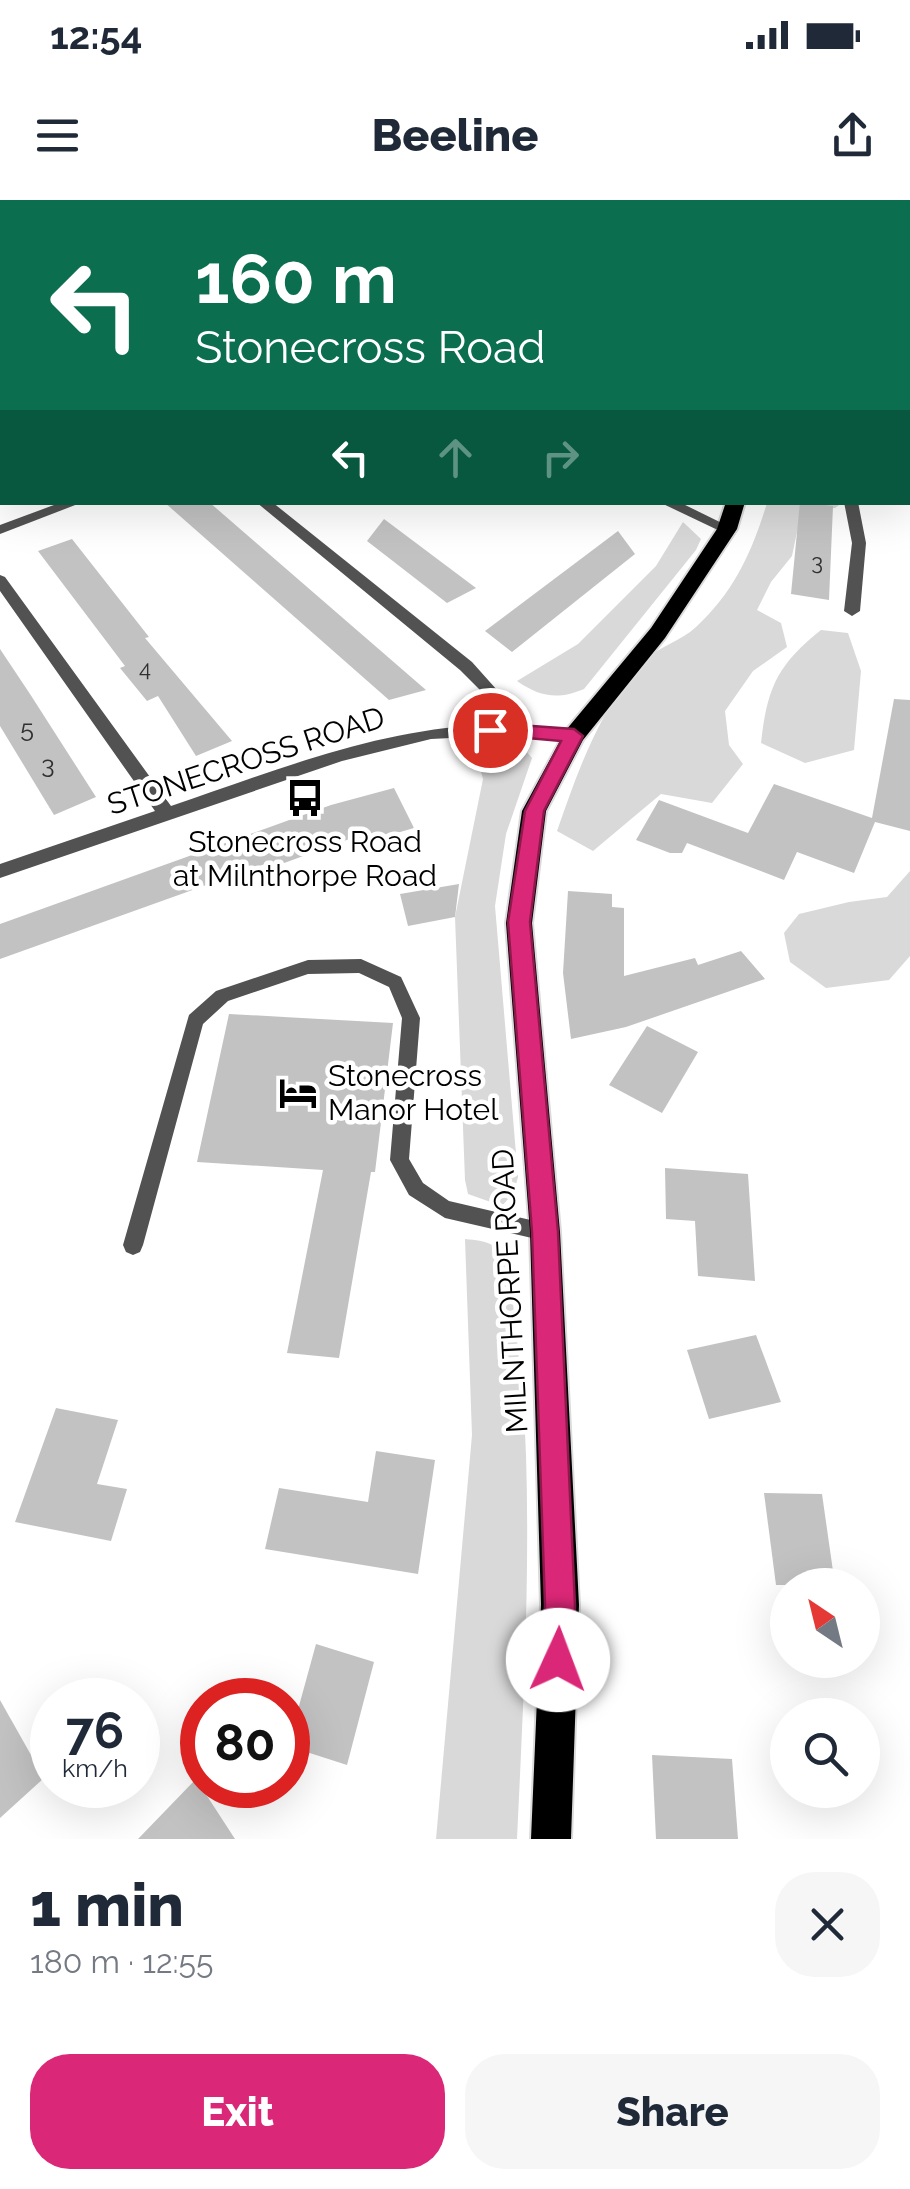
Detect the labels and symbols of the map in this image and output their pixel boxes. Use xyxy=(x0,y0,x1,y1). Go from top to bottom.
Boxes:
house number: 3 xyxy=(811,549,823,575)
house number: 4 xyxy=(139,655,151,681)
pin xyxy=(448,688,533,773)
street label: STONECROSS ROAD xyxy=(103,699,389,822)
house number: 5 xyxy=(20,713,34,743)
house number: 3 xyxy=(41,749,55,779)
bus stop icon: Stonecross Road at Milnthorpe Road xyxy=(284,777,326,819)
place label: Stonecross Road at Milnthorpe Road xyxy=(173,824,437,893)
place label: Stonecross Manor Hotel xyxy=(328,1058,499,1127)
hotel icon: Stonecross Manor Hotel xyxy=(277,1072,319,1114)
street label: MILNTHORPE ROAD xyxy=(485,1148,534,1434)
north arrow xyxy=(770,1568,880,1678)
position arrow xyxy=(506,1608,610,1712)
speed limit sign: 80 xyxy=(180,1678,310,1808)

